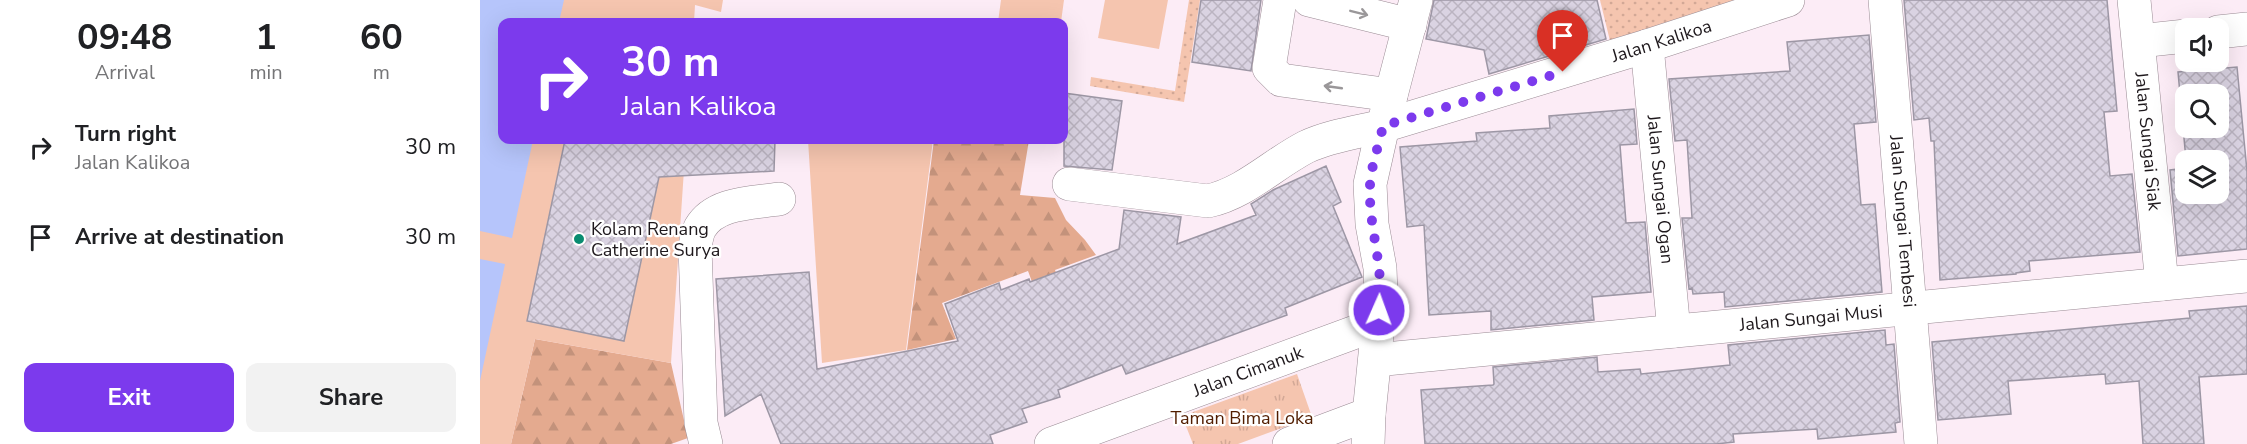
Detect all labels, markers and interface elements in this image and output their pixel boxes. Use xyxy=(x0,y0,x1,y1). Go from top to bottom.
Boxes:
one-way arrow xyxy=(1349,8,1368,20)
pin xyxy=(1537,10,1588,72)
text: 09:48 xyxy=(77,13,172,62)
text: 1 xyxy=(255,13,277,62)
text: 60 xyxy=(360,13,403,62)
street label: Jalan Kalikoa xyxy=(1608,14,1715,68)
map controls xyxy=(2175,18,2229,204)
button: sound xyxy=(2175,18,2229,72)
icon: arrive xyxy=(1546,19,1579,52)
text: 30 m xyxy=(621,34,720,91)
icon: right xyxy=(522,42,600,120)
text: Arrival xyxy=(95,59,155,86)
text: min xyxy=(249,59,283,86)
text: m xyxy=(373,59,390,86)
street label: Jalan Sungai Siak xyxy=(2129,70,2167,213)
one-way arrow xyxy=(1324,82,1344,93)
button: search xyxy=(2175,84,2229,138)
text: Jalan Kalikoa xyxy=(621,88,777,125)
street label: Jalan Sungai Ogan xyxy=(1641,113,1680,265)
text: Turn right xyxy=(75,119,176,149)
icon: right xyxy=(24,131,57,164)
text: 30 m xyxy=(405,132,456,162)
street label: Jalan Sungai Tembesi xyxy=(1884,133,1922,308)
text: Jalan Kalikoa xyxy=(75,149,190,176)
button: layers xyxy=(2175,150,2229,204)
place label: Kolam Renang Catherine Surya xyxy=(591,217,720,262)
icon: arrive xyxy=(24,221,57,254)
text: Arrive at destination xyxy=(75,222,284,252)
text: 30 m xyxy=(405,222,456,252)
marker: Kolam Renang Catherine Surya xyxy=(572,232,586,246)
position arrow xyxy=(1347,278,1411,342)
street label: Jalan Sungai Musi xyxy=(1737,299,1884,337)
street label: Jalan Cimanuk xyxy=(1189,340,1307,403)
button: Exit xyxy=(24,363,234,432)
button: Share xyxy=(246,363,456,432)
park label: Taman Bima Loka xyxy=(1171,406,1313,430)

